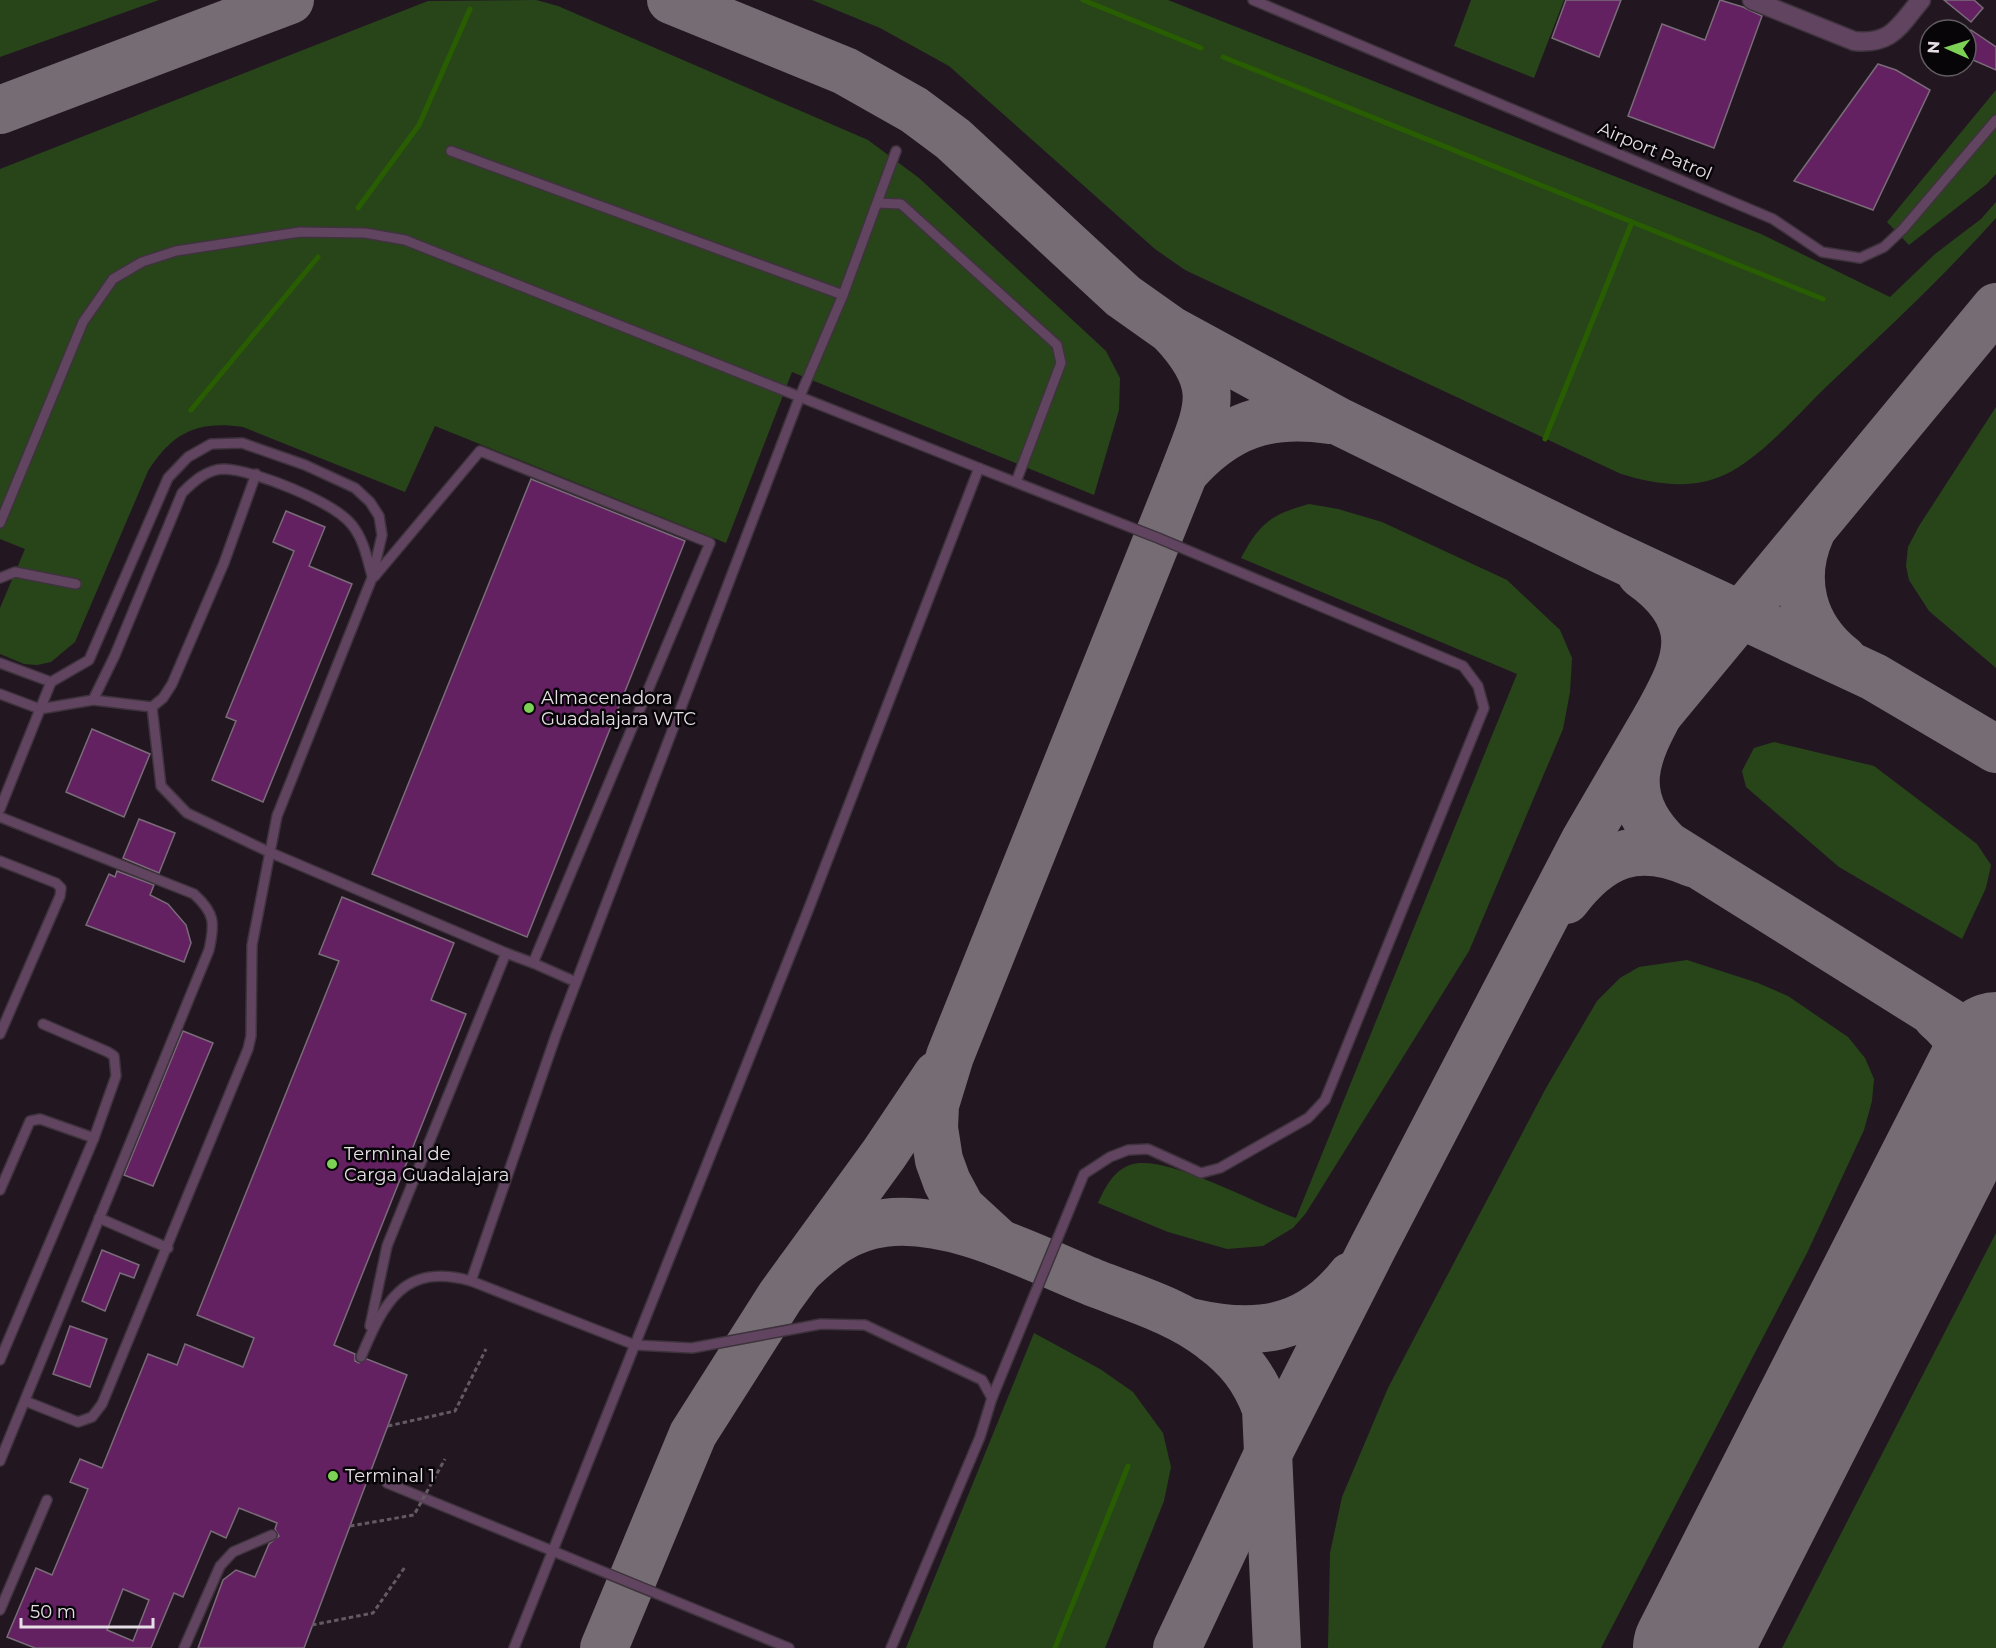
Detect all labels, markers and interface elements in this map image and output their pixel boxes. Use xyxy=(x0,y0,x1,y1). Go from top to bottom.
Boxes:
north arrow xyxy=(1918,18,1978,78)
text: N xyxy=(1924,40,1943,54)
street label: Airport Patrol xyxy=(1595,117,1715,185)
place label: Almacenadora Guadalajara WTC xyxy=(541,687,696,730)
marker: Almacenadora Guadalajara WTC xyxy=(522,701,536,715)
place label: Terminal de Carga Guadalajara xyxy=(344,1143,509,1186)
marker: Terminal de Carga Guadalajara xyxy=(325,1157,339,1171)
place label: Terminal 1 xyxy=(345,1465,435,1487)
marker: Terminal 1 xyxy=(326,1469,340,1483)
scale bar xyxy=(21,1591,153,1629)
text: 50 m xyxy=(30,1601,76,1623)

